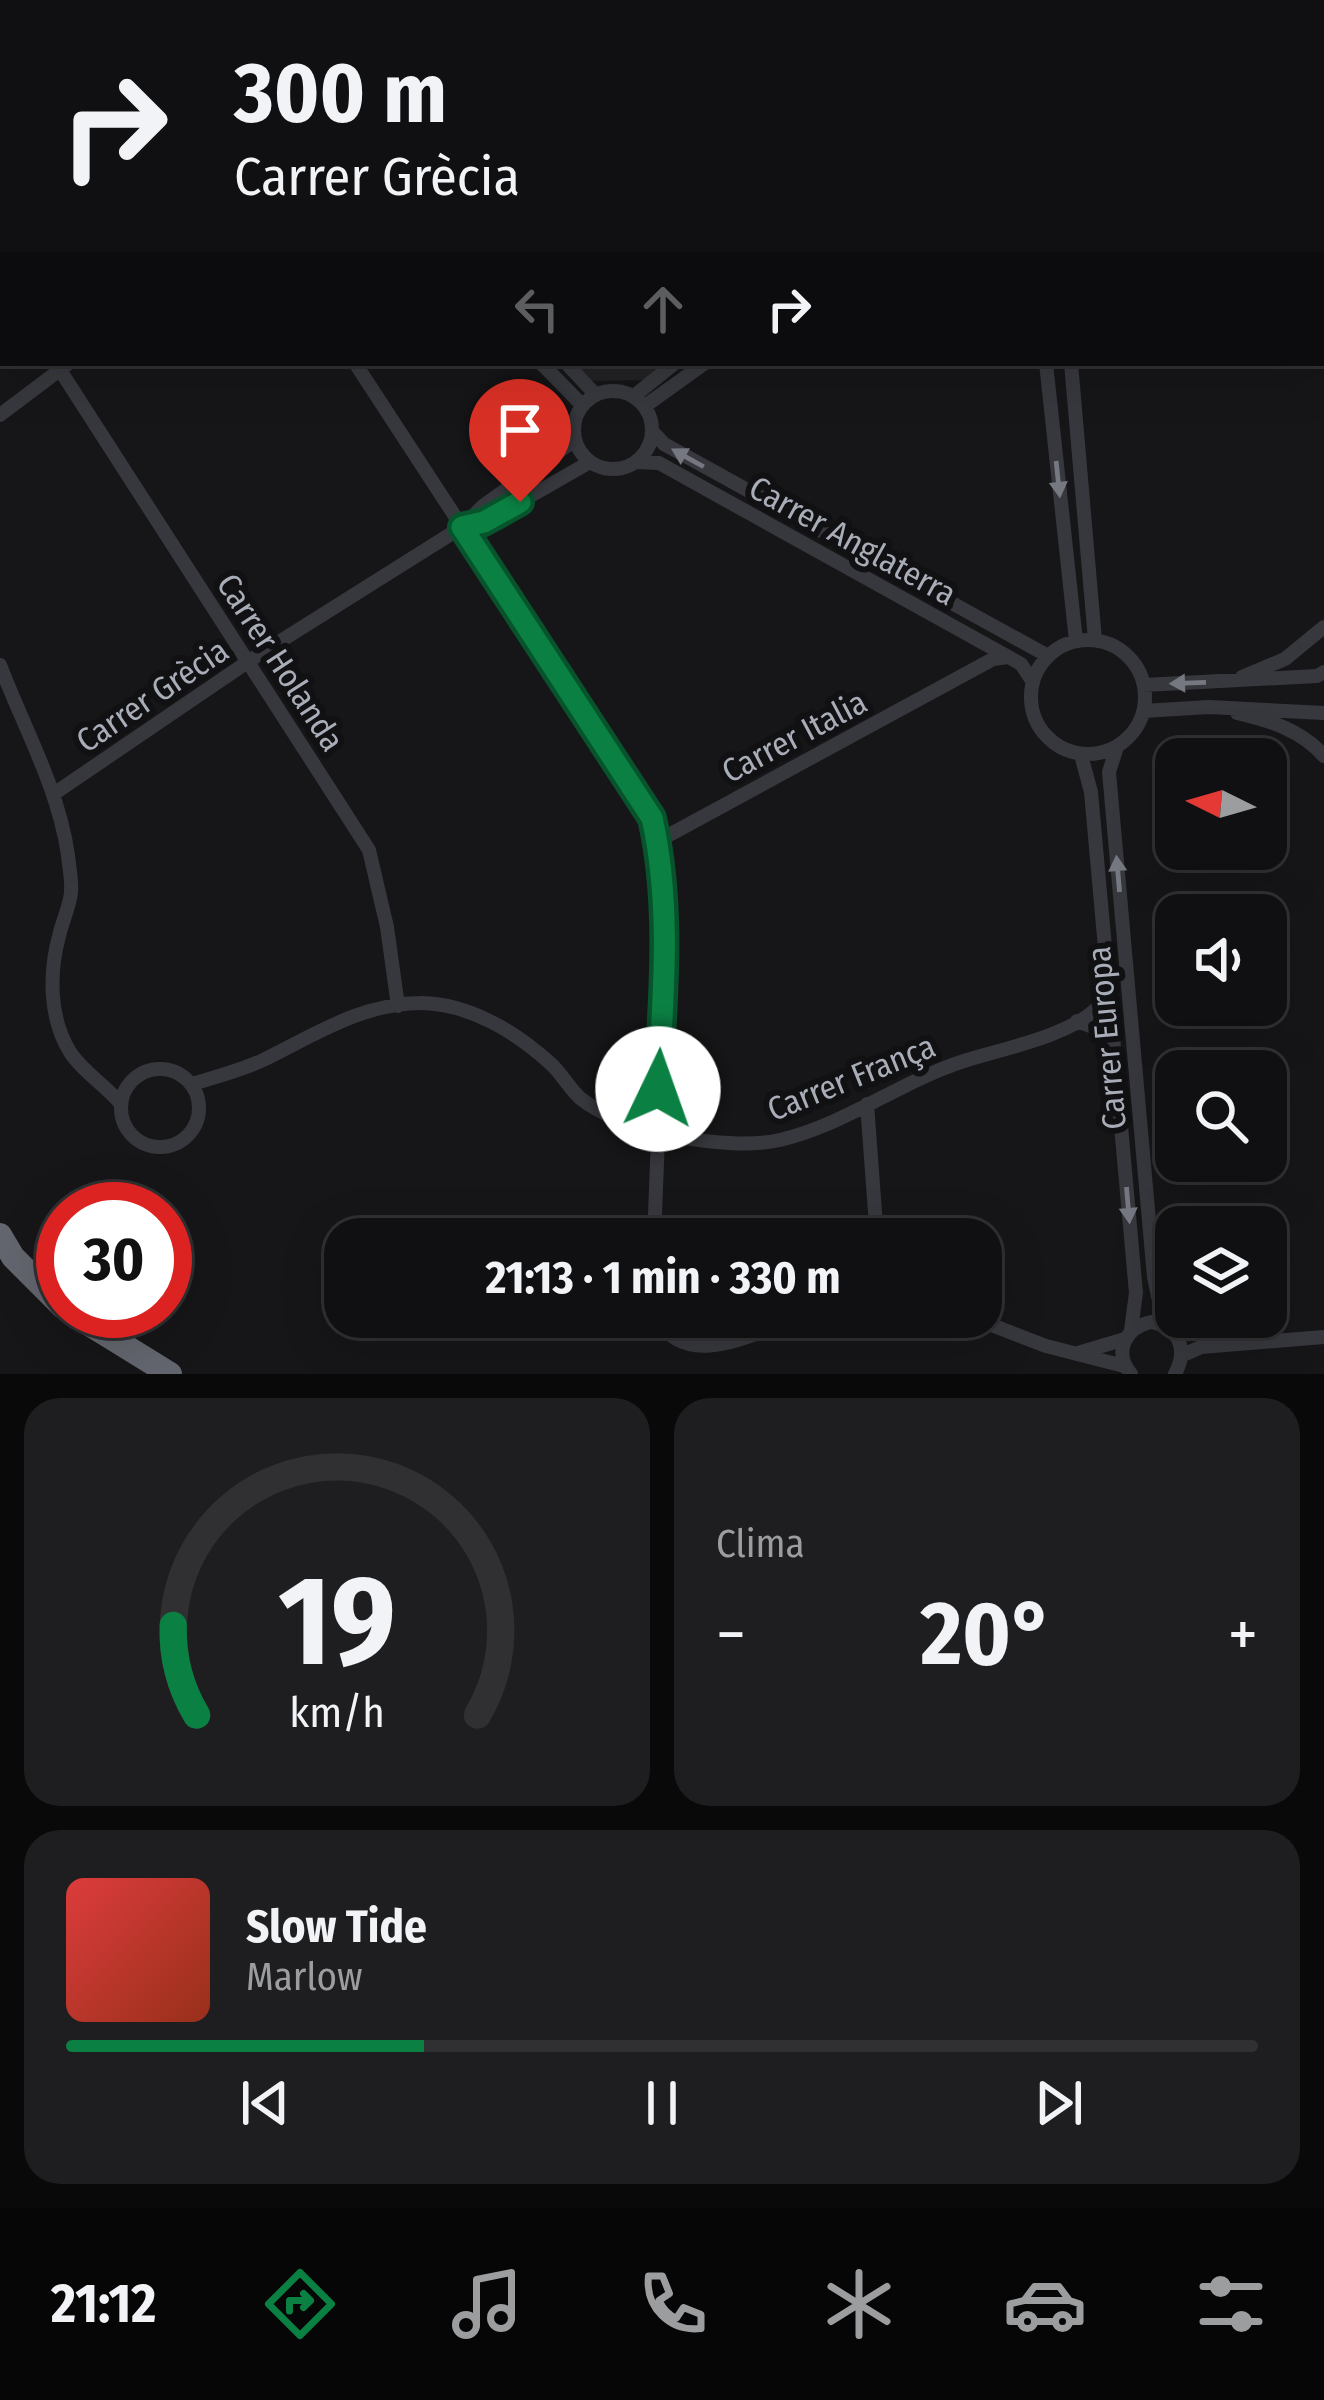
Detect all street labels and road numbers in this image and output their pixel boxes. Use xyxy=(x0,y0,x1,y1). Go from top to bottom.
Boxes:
street label: Carrer Anglaterra xyxy=(742,468,963,614)
street label: Carrer Holanda xyxy=(208,566,352,759)
street label: Carrer Grècia xyxy=(69,630,236,761)
street label: Carrer Italia xyxy=(715,682,874,792)
street label: Carrer Europa xyxy=(1079,945,1135,1131)
street label: Carrer França xyxy=(762,1026,941,1130)

